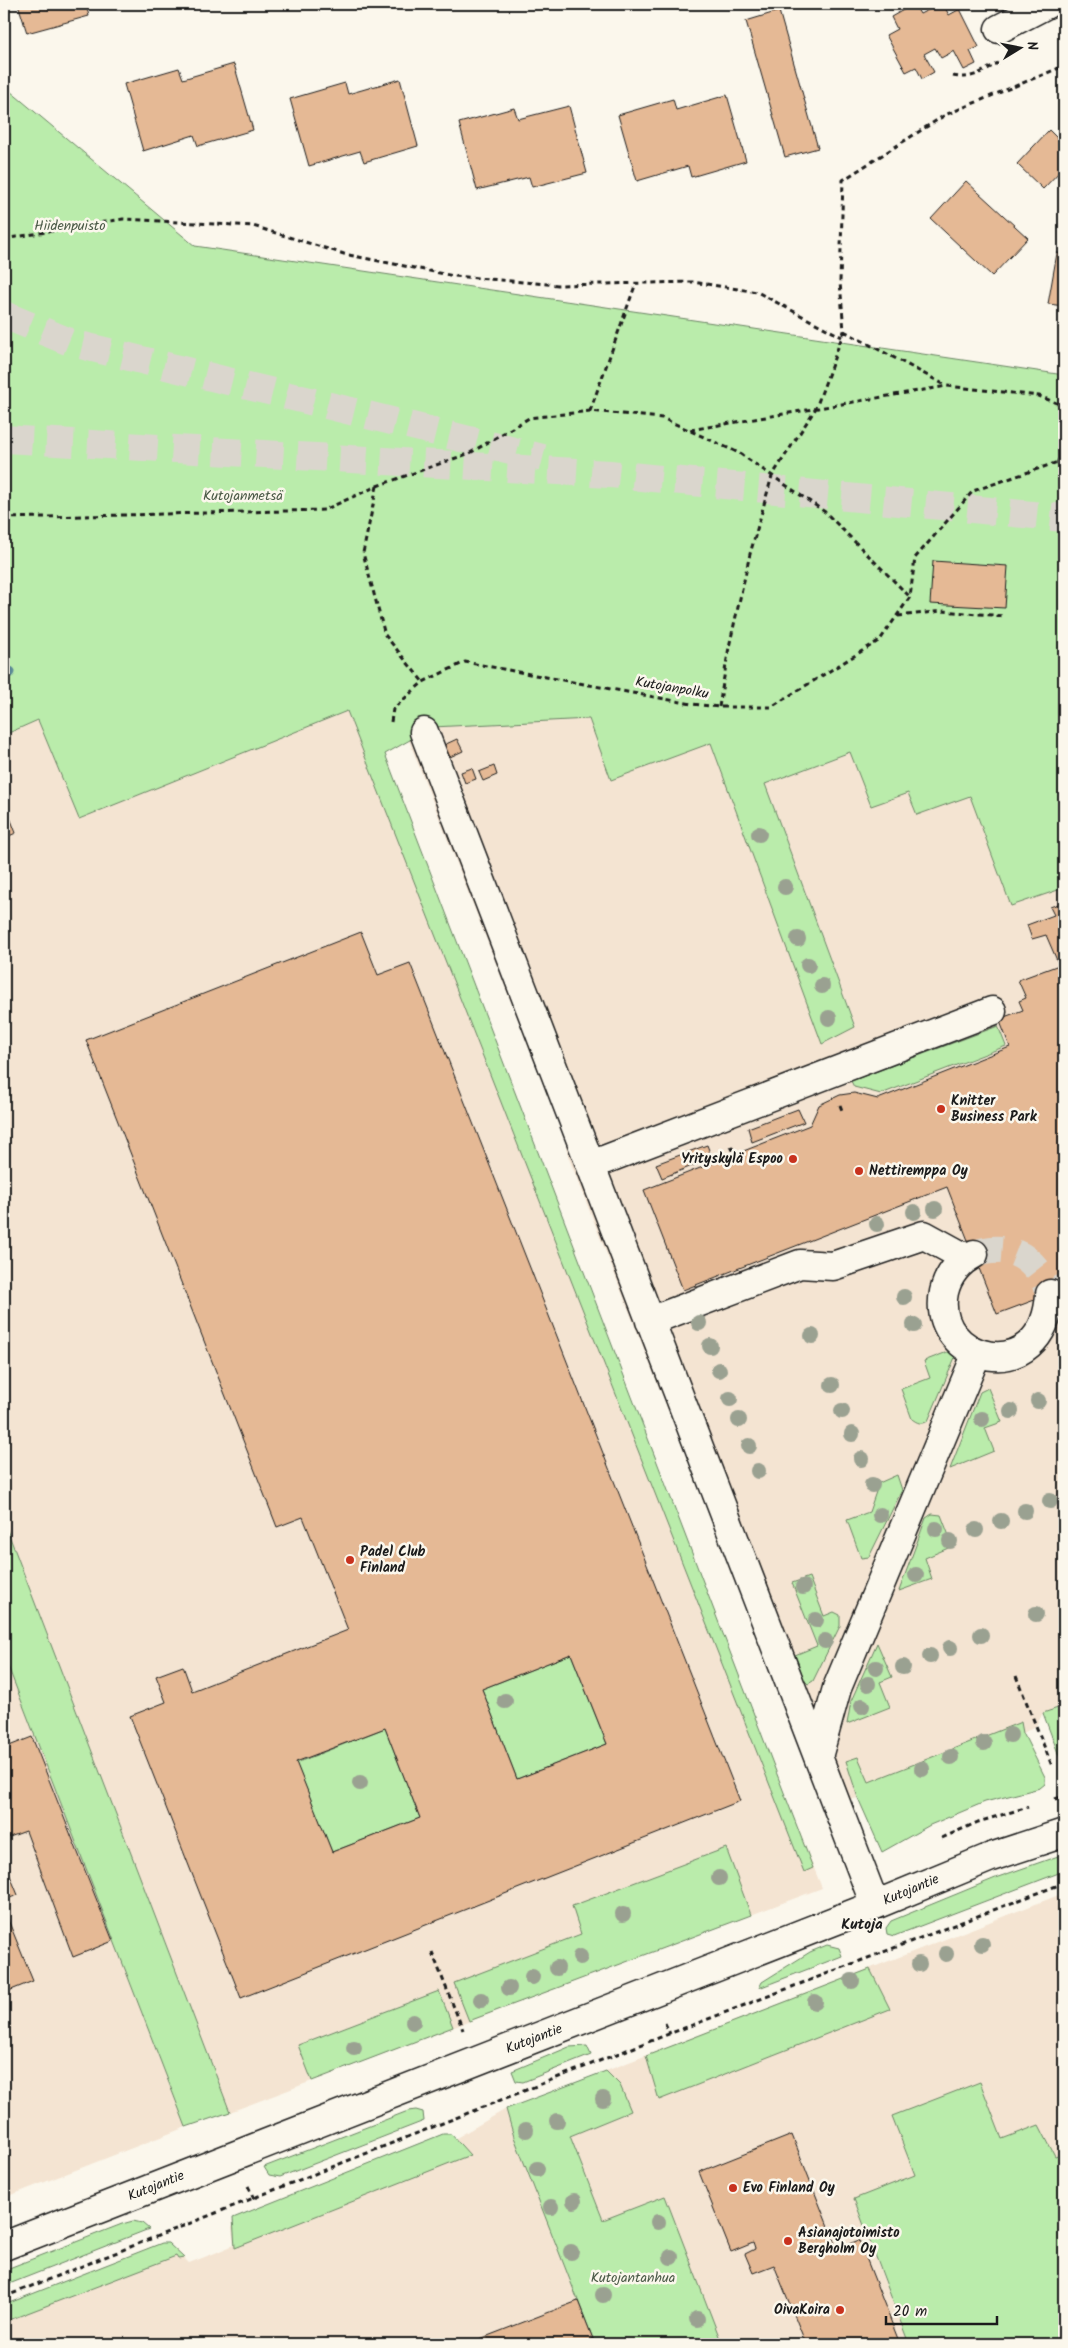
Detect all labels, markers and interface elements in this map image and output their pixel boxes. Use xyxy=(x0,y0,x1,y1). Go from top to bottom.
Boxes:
north arrow xyxy=(996,22,1046,72)
text: N xyxy=(1020,40,1043,52)
park label: Hiidenpuisto xyxy=(34,215,106,237)
park label: Kutojanmetsä xyxy=(203,485,284,507)
street label: Kutojanpolku xyxy=(634,671,711,705)
place label: Knitter Business Park xyxy=(951,1090,1038,1128)
marker: Knitter Business Park xyxy=(935,1103,947,1115)
place label: Yrityskylä Espoo xyxy=(681,1148,784,1170)
marker: Yrityskylä Espoo xyxy=(787,1153,799,1165)
place label: Nettiremppa Oy xyxy=(869,1160,969,1182)
marker: Nettiremppa Oy xyxy=(853,1165,865,1177)
place label: Padel Club Finland xyxy=(360,1541,425,1579)
marker: Padel Club Finland xyxy=(344,1554,356,1566)
street label: Kutojantie xyxy=(879,1868,943,1912)
district label: Kutoja xyxy=(841,1913,883,1937)
street label: Kutojantie xyxy=(502,2018,566,2060)
street label: Kutojantie xyxy=(124,2164,188,2207)
place label: Evo Finland Oy xyxy=(743,2177,836,2199)
marker: Evo Finland Oy xyxy=(727,2182,739,2194)
place label: Asianajotoimisto Bergholm Oy xyxy=(798,2222,900,2260)
marker: Asianajotoimisto Bergholm Oy xyxy=(782,2235,794,2247)
park label: Kutojantanhua xyxy=(591,2267,675,2289)
scale bar xyxy=(886,2293,997,2325)
place label: OivaKoira xyxy=(774,2299,830,2321)
text: 20 m xyxy=(893,2300,927,2324)
marker: OivaKoira xyxy=(834,2304,846,2316)

